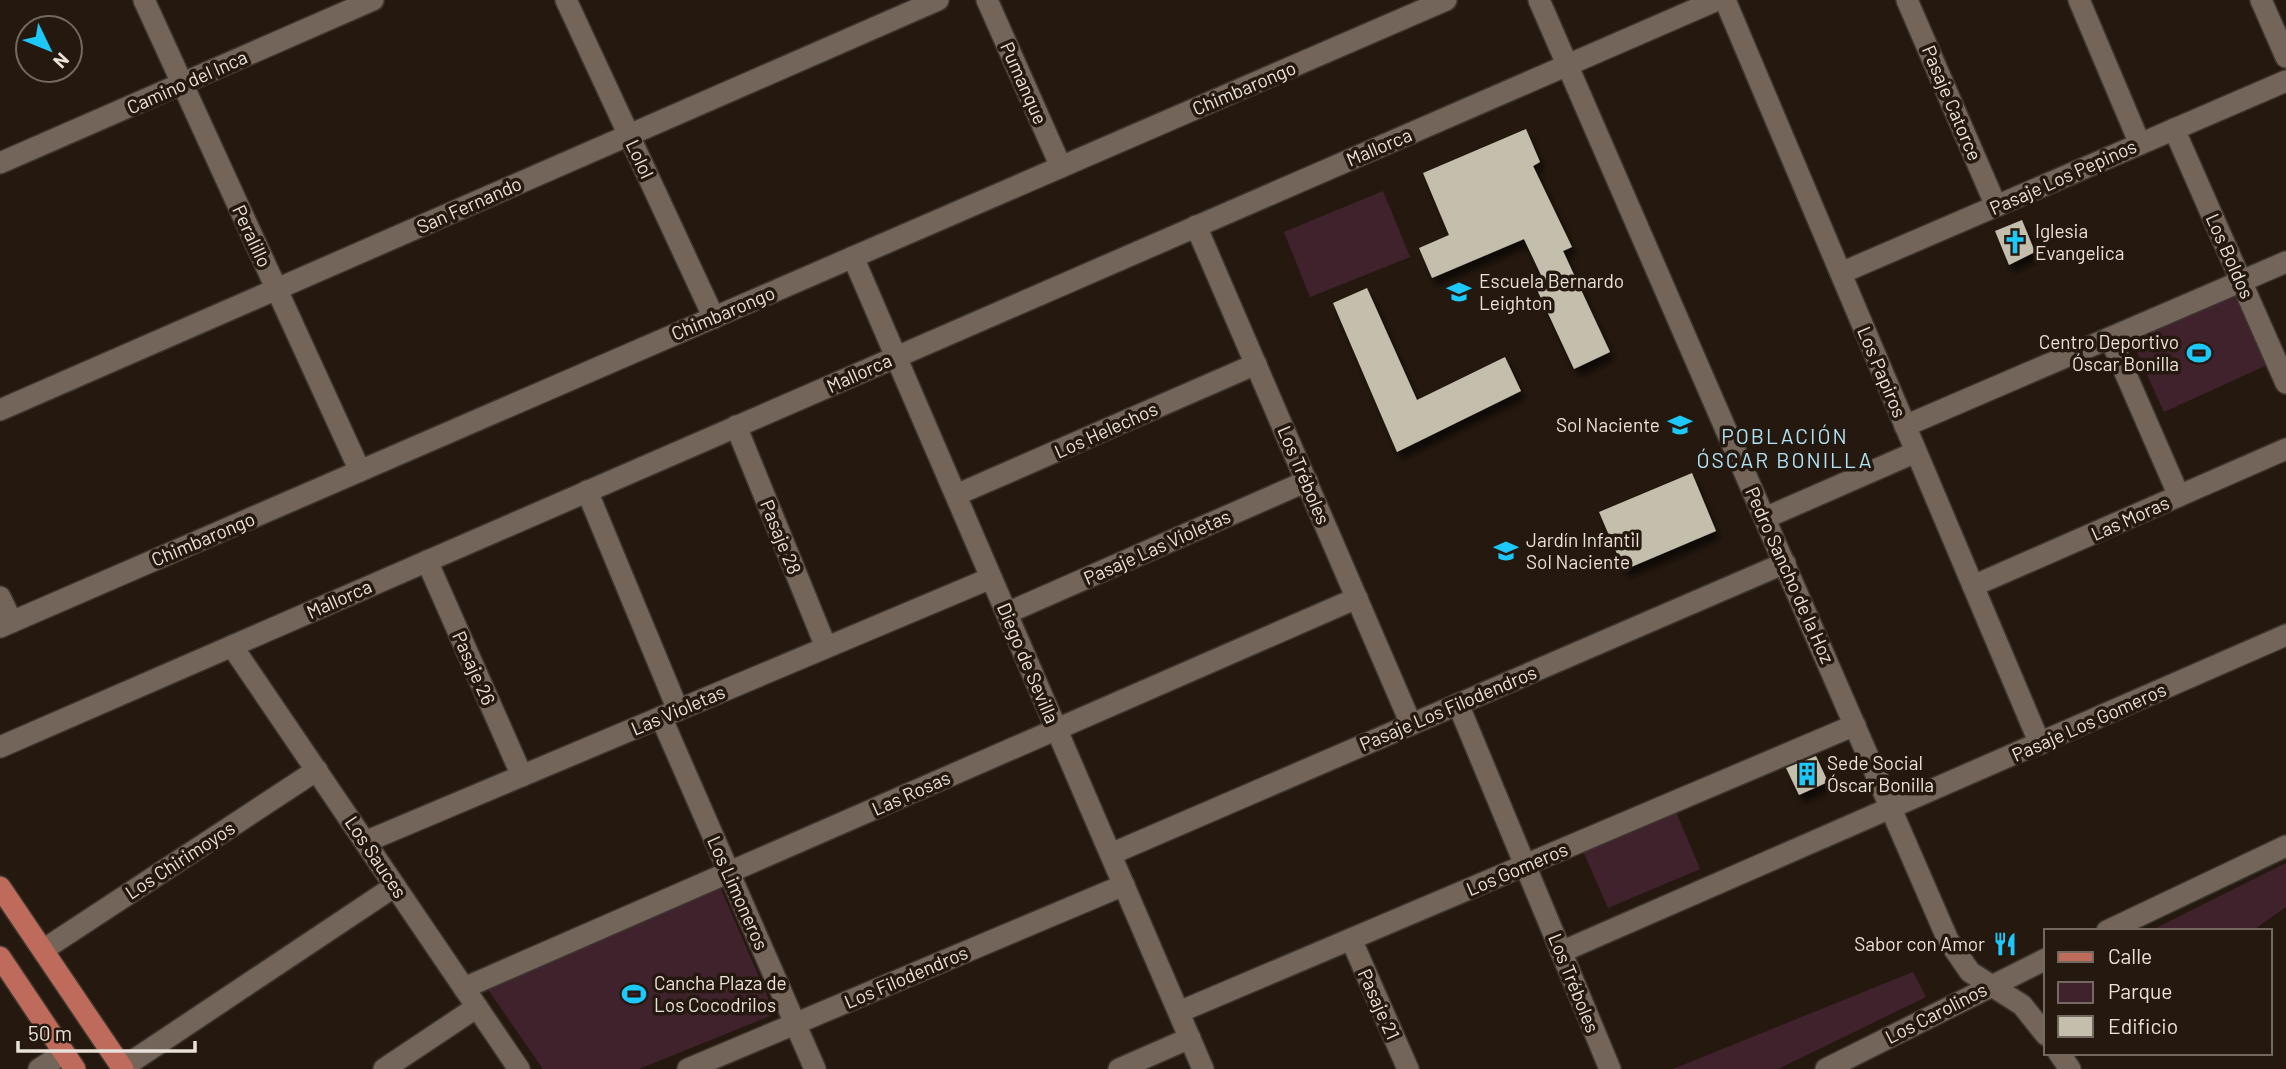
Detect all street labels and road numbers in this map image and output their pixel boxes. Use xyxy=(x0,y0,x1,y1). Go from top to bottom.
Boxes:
street label: Pumanque xyxy=(996,38,1053,128)
street label: Pasaje Catorce xyxy=(1918,42,1987,164)
street label: Camino del Inca xyxy=(123,45,251,118)
street label: Chimbarongo xyxy=(1189,55,1299,120)
street label: Mallorca xyxy=(1343,123,1415,171)
street label: Pasaje Los Pepinos xyxy=(1986,134,2140,219)
street label: Lolol xyxy=(622,136,659,182)
street label: San Fernando xyxy=(413,171,525,238)
street label: Peralillo xyxy=(228,201,277,271)
street label: Los Boldos xyxy=(2202,210,2259,302)
street label: Chimbarongo xyxy=(668,280,778,345)
street label: Los Papiros xyxy=(1853,323,1912,421)
street label: Mallorca xyxy=(823,348,895,397)
street label: Los Helechos xyxy=(1051,397,1161,463)
street label: Los Tréboles xyxy=(1273,422,1336,528)
street label: Pedro Sancho de la Hoz xyxy=(1741,483,1840,667)
street label: Las Moras xyxy=(2087,490,2172,545)
street label: Pasaje 28 xyxy=(756,496,807,577)
street label: Pasaje Las Violetas xyxy=(1080,504,1234,589)
street label: Chimbarongo xyxy=(148,506,258,571)
street label: Mallorca xyxy=(303,574,375,623)
street label: Diego de Sevilla xyxy=(993,599,1064,727)
street label: Pasaje 26 xyxy=(448,627,501,708)
street label: Pasaje Los Filodendros xyxy=(1356,660,1540,755)
street label: Pasaje Los Gomeros xyxy=(2008,677,2169,766)
street label: Las Violetas xyxy=(627,679,728,740)
street label: Las Rosas xyxy=(868,765,954,820)
street label: Los Sauces xyxy=(341,811,412,902)
street label: Los Chirimoyos xyxy=(121,816,239,904)
street label: Los Limoneros xyxy=(703,832,774,953)
street label: Los Gomeros xyxy=(1463,837,1571,900)
street label: Los Tréboles xyxy=(1544,930,1605,1036)
street label: Los Filodendros xyxy=(841,940,971,1013)
street label: Pasaje 21 xyxy=(1354,965,1405,1043)
street label: Los Carolinos xyxy=(1881,977,1991,1048)

